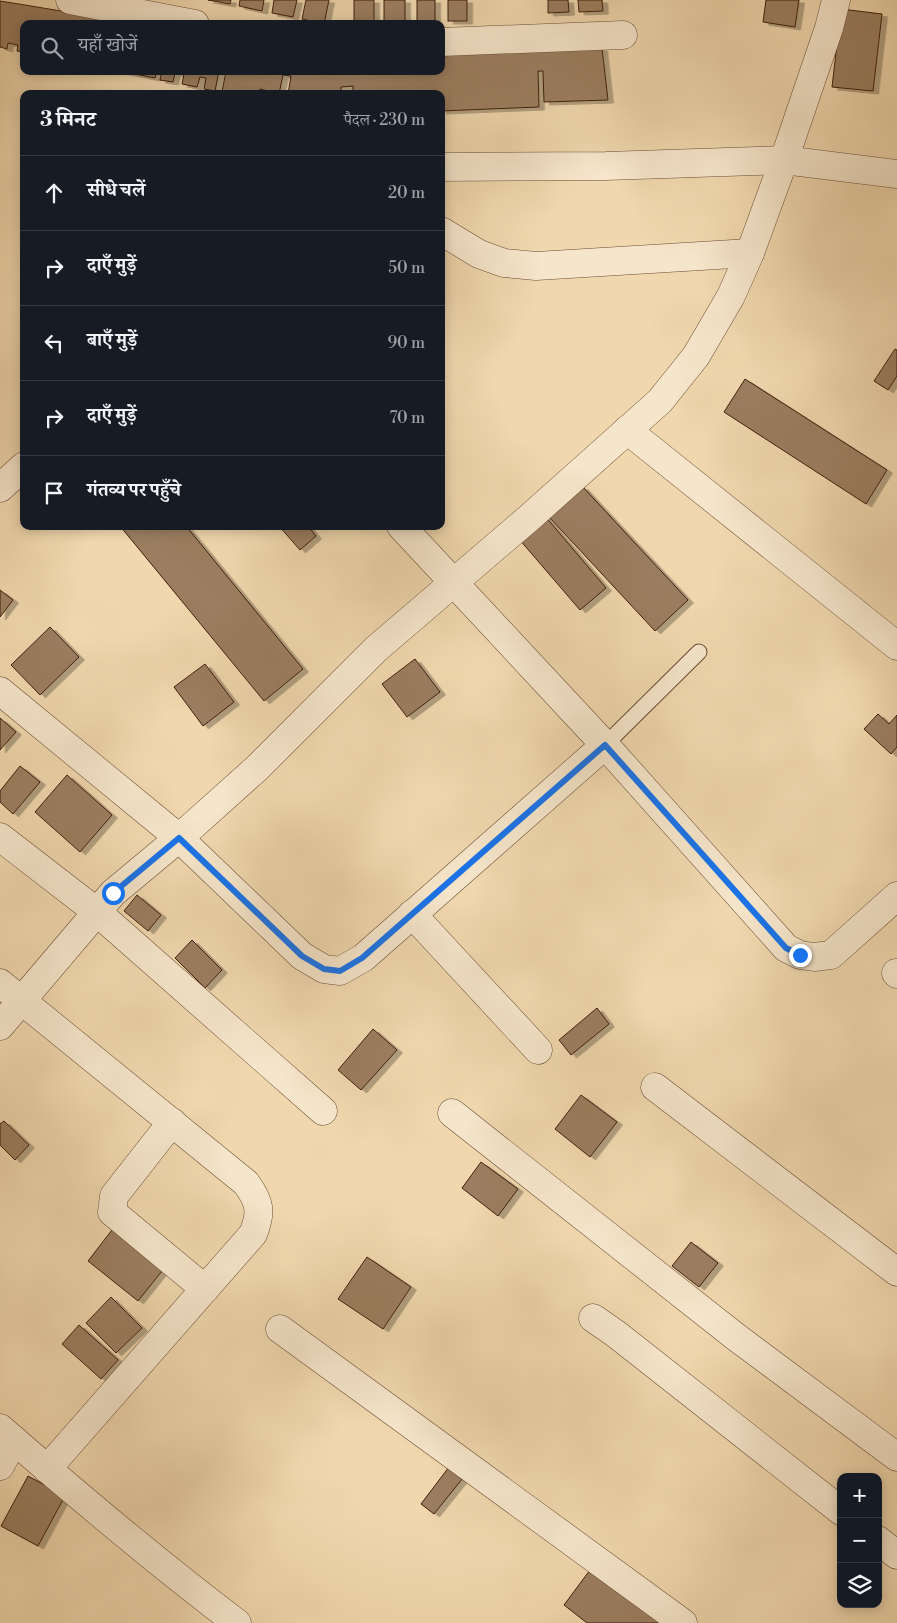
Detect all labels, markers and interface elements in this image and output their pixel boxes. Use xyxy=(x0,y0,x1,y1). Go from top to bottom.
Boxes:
search box xyxy=(20,20,445,75)
text: यहाँ खोजें xyxy=(78,33,138,57)
icon: search xyxy=(38,34,66,62)
text: 3 मिनट xyxy=(40,107,96,133)
text: पैदल · 230 m xyxy=(344,110,425,130)
text: सीधे चलें xyxy=(87,178,145,202)
icon: ahead xyxy=(40,179,68,207)
text: 20 m xyxy=(388,183,425,203)
text: दाएँ मुड़ें xyxy=(87,253,137,277)
icon: right xyxy=(40,254,68,282)
text: 50 m xyxy=(388,258,425,278)
text: बाएँ मुड़ें xyxy=(87,328,137,352)
icon: left xyxy=(40,329,68,357)
text: 90 m xyxy=(387,333,425,353)
text: दाएँ मुड़ें xyxy=(87,403,137,427)
icon: right xyxy=(40,404,68,432)
text: 70 m xyxy=(389,408,425,428)
text: गंतव्य पर पहुँचे xyxy=(87,478,181,502)
icon: arrive xyxy=(40,479,68,507)
route start xyxy=(102,882,125,905)
route end xyxy=(789,944,812,967)
map controls xyxy=(837,1473,882,1608)
button: + xyxy=(837,1473,882,1518)
button: − xyxy=(837,1518,882,1563)
button: layers xyxy=(837,1563,882,1608)

